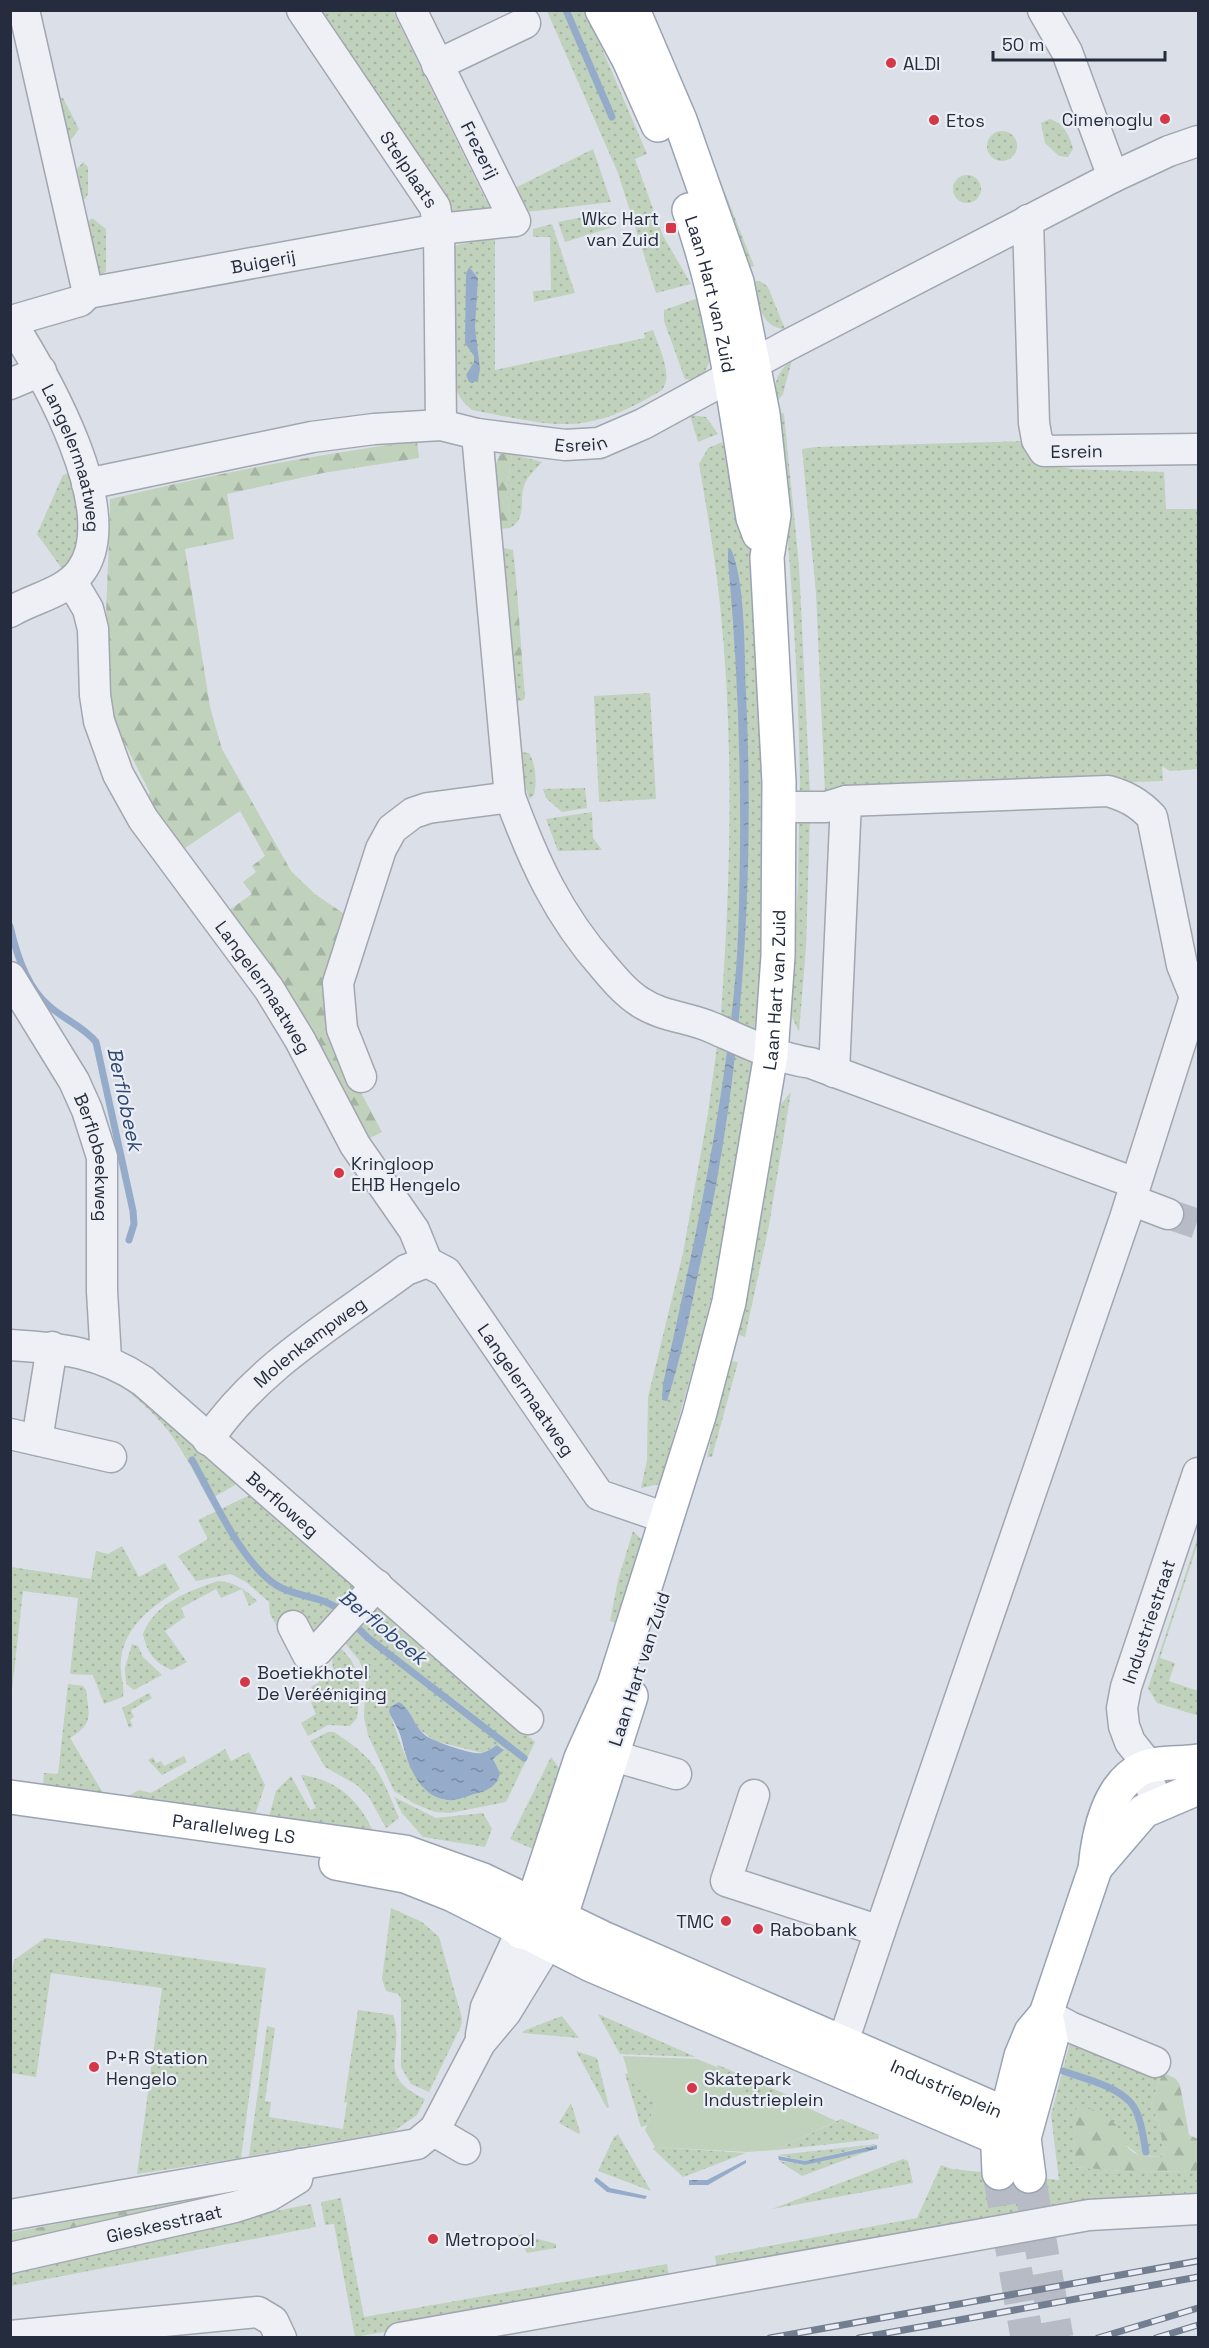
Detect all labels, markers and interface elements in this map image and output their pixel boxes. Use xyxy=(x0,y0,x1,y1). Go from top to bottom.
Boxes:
scale bar xyxy=(993,24,1166,62)
text: 50 m xyxy=(1002,33,1044,56)
place label: ALDI xyxy=(903,52,941,75)
marker: ALDI xyxy=(884,56,898,70)
place label: Cimenoglu xyxy=(1062,108,1153,131)
place label: Etos xyxy=(946,109,985,132)
marker: Cimenoglu xyxy=(1158,112,1172,126)
marker: Etos xyxy=(927,113,941,127)
street label: Frezerij xyxy=(456,117,504,183)
street label: Stelplaats xyxy=(375,126,444,212)
place label: Wkc Hart van Zuid xyxy=(581,207,659,251)
street label: Laan Hart van Zuid xyxy=(680,213,741,374)
marker: Wkc Hart van Zuid xyxy=(664,221,678,235)
street label: Buigerij xyxy=(229,244,297,278)
street label: Langelermaatweg xyxy=(37,380,105,532)
street label: Esrein xyxy=(553,429,611,456)
street label: Esrein xyxy=(1050,439,1103,462)
street label: Laan Hart van Zuid xyxy=(757,909,790,1072)
street label: Langelermaatweg xyxy=(211,916,316,1057)
water label: Berflobeek xyxy=(101,1045,149,1156)
street label: Berflobeekweg xyxy=(69,1089,114,1222)
place label: Kringloop EHB Hengelo xyxy=(351,1152,461,1196)
marker: Kringloop EHB Hengelo xyxy=(332,1166,346,1180)
street label: Molenkampweg xyxy=(248,1291,370,1392)
street label: Langelermaatweg xyxy=(473,1319,580,1460)
street label: Berfloweg xyxy=(242,1466,324,1542)
street label: Industriestraat xyxy=(1116,1556,1180,1687)
water label: Berflobeek xyxy=(334,1584,434,1672)
street label: Laan Hart van Zuid xyxy=(603,1589,675,1749)
place label: Boetiekhotel De Verééniging xyxy=(257,1661,387,1705)
marker: Boetiekhotel De Verééniging xyxy=(238,1675,252,1689)
street label: Parallelweg LS xyxy=(171,1808,297,1848)
place label: TMC xyxy=(676,1910,714,1933)
marker: TMC xyxy=(719,1914,733,1928)
place label: Rabobank xyxy=(770,1918,857,1941)
marker: Rabobank xyxy=(751,1922,765,1936)
place label: P+R Station Hengelo xyxy=(106,2046,208,2090)
street label: Industrieplein xyxy=(887,2054,1006,2123)
marker: P+R Station Hengelo xyxy=(87,2060,101,2074)
place label: Skatepark Industrieplein xyxy=(704,2067,824,2111)
marker: Skatepark Industrieplein xyxy=(685,2081,699,2095)
street label: Gieskesstraat xyxy=(104,2199,224,2247)
place label: Metropool xyxy=(445,2228,535,2251)
marker: Metropool xyxy=(426,2232,440,2246)

